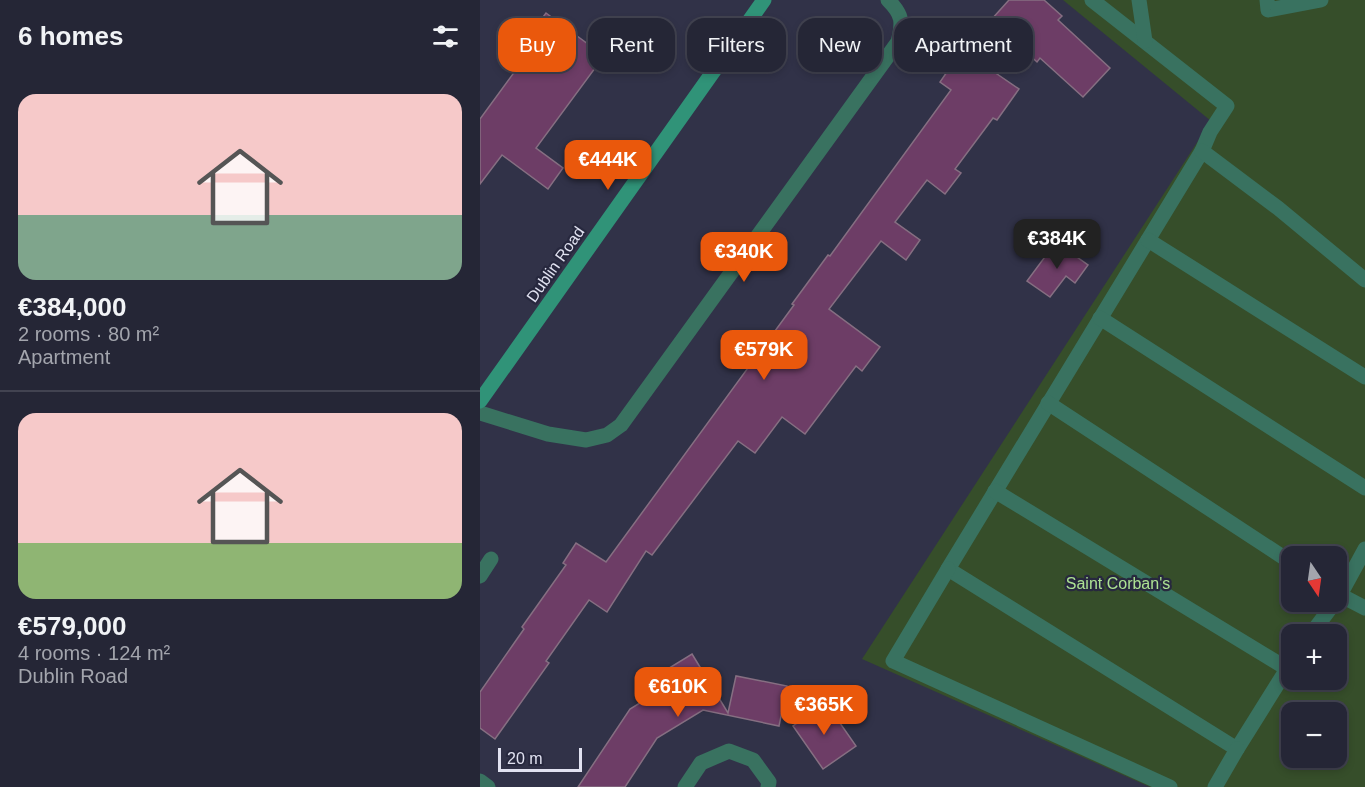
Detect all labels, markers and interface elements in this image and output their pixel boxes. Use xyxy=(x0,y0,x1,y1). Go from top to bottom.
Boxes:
chip: Buy xyxy=(498,18,576,72)
chip: Rent xyxy=(588,18,675,72)
chip: Filters xyxy=(687,18,786,72)
chip: New xyxy=(798,18,882,72)
chip: Apartment xyxy=(894,18,1033,72)
icon: filters xyxy=(429,20,462,53)
text: 6 homes xyxy=(18,21,124,51)
icon: home xyxy=(186,133,294,241)
pin: €444K xyxy=(566,140,650,191)
text: €444K xyxy=(579,148,637,170)
pin: €384K xyxy=(1015,219,1099,270)
street label: Dublin Road xyxy=(523,223,588,305)
text: €384K xyxy=(1028,227,1086,249)
pin: €340K xyxy=(702,232,786,283)
text: €340K xyxy=(715,240,773,262)
text: €384,000 xyxy=(18,292,126,322)
text: 2 rooms · 80 m² xyxy=(18,323,159,345)
pin: €579K xyxy=(722,330,806,381)
text: €579K xyxy=(735,338,793,360)
text: Apartment xyxy=(18,346,110,368)
icon: home xyxy=(186,452,294,560)
north arrow xyxy=(1281,546,1347,612)
map controls xyxy=(1281,546,1347,768)
park label: Saint Corban's xyxy=(1066,575,1170,592)
text: €579,000 xyxy=(18,611,126,641)
button: + xyxy=(1281,624,1347,690)
text: 4 rooms · 124 m² xyxy=(18,642,170,664)
text: Dublin Road xyxy=(18,665,128,687)
pin: €610K xyxy=(636,667,720,718)
text: €610K xyxy=(649,675,707,697)
pin: €365K xyxy=(782,685,866,736)
text: €365K xyxy=(795,693,853,715)
button: − xyxy=(1281,702,1347,768)
scale bar xyxy=(498,745,582,772)
text: 20 m xyxy=(507,750,543,767)

